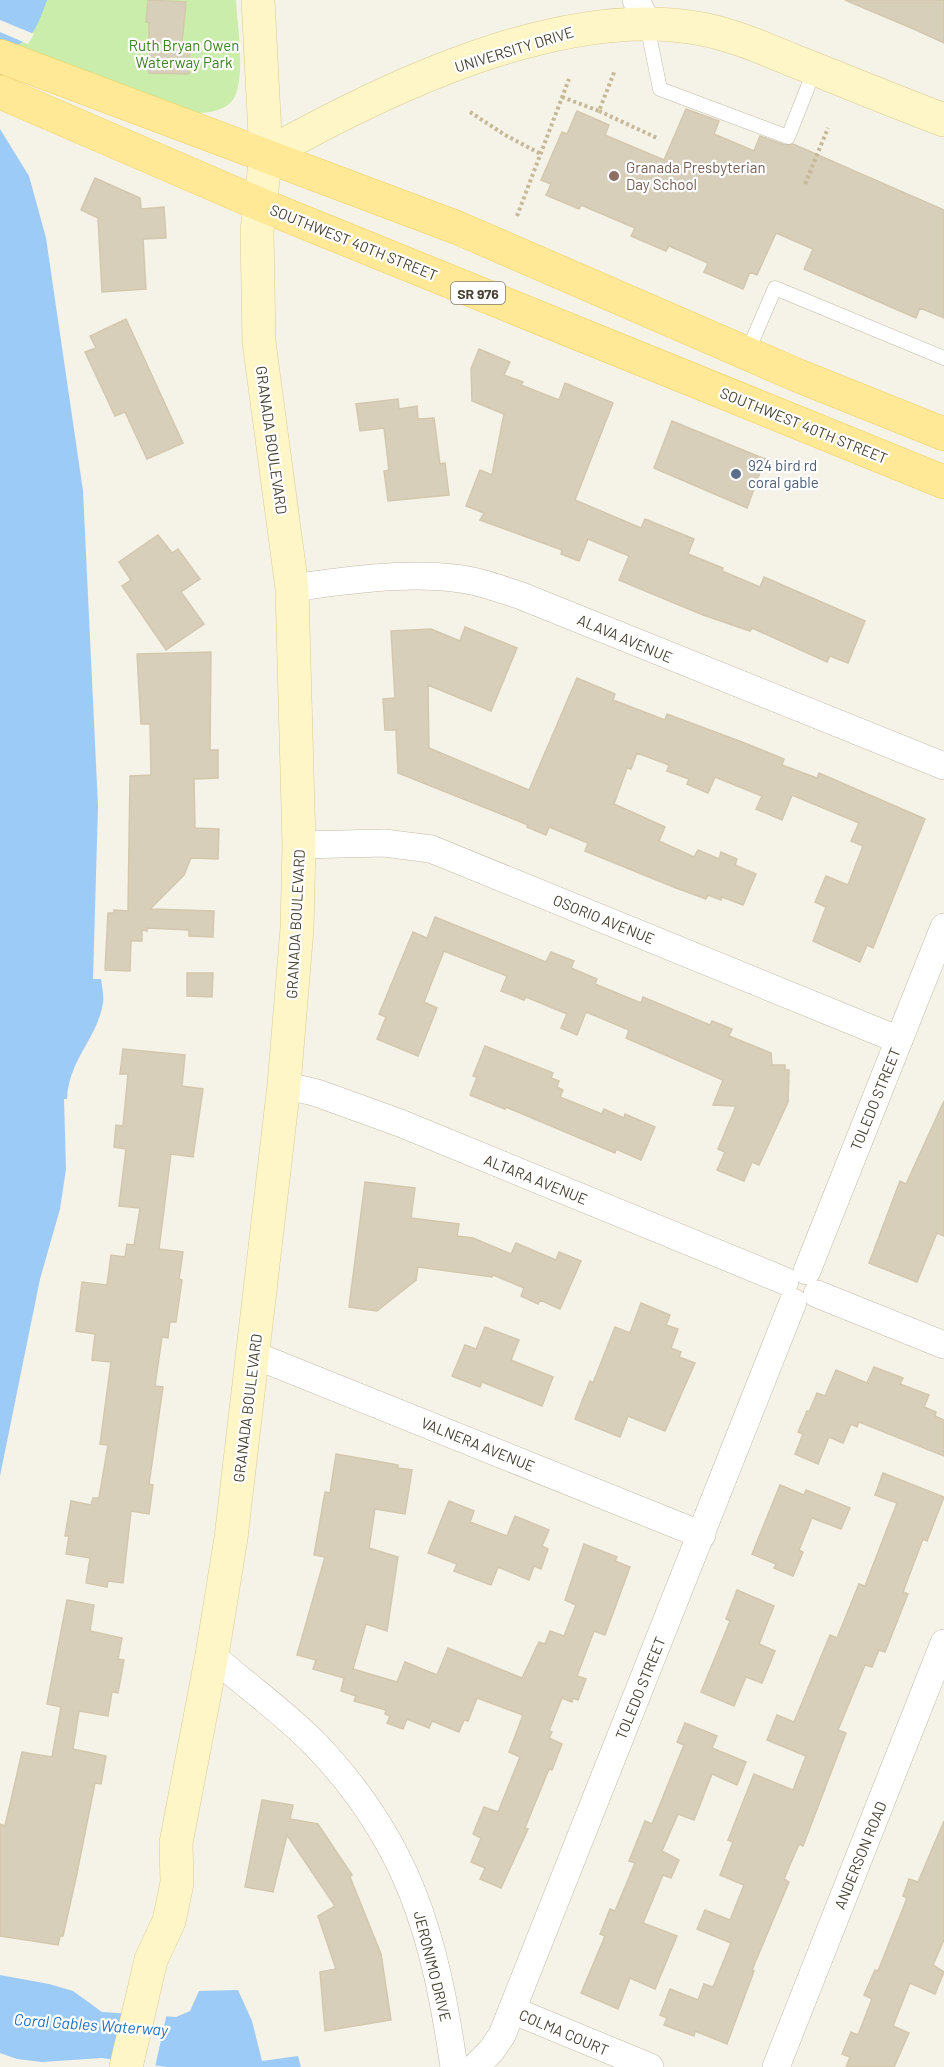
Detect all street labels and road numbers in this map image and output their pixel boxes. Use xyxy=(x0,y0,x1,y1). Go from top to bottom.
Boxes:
street label: UNIVERSITY DRIVE xyxy=(452,22,576,76)
street label: SOUTHWEST 40TH STREET xyxy=(268,200,440,284)
road number: SR 976 xyxy=(451,282,505,304)
street label: GRANADA BOULEVARD xyxy=(253,365,291,515)
street label: SOUTHWEST 40TH STREET xyxy=(718,383,890,467)
street label: ALAVA AVENUE xyxy=(575,610,675,666)
street label: GRANADA BOULEVARD xyxy=(282,849,308,999)
street label: OSORIO AVENUE xyxy=(551,890,657,948)
street label: TOLEDO STREET xyxy=(846,1045,904,1153)
street label: ALTARA AVENUE xyxy=(482,1150,590,1208)
street label: GRANADA BOULEVARD xyxy=(229,1333,265,1483)
street label: VALNERA AVENUE xyxy=(419,1413,537,1475)
street label: TOLEDO STREET xyxy=(611,1634,669,1742)
street label: ANDERSON ROAD xyxy=(830,1798,890,1912)
street label: JERONIMO DRIVE xyxy=(411,1909,455,2023)
street label: COLMA COURT xyxy=(516,2005,612,2059)

